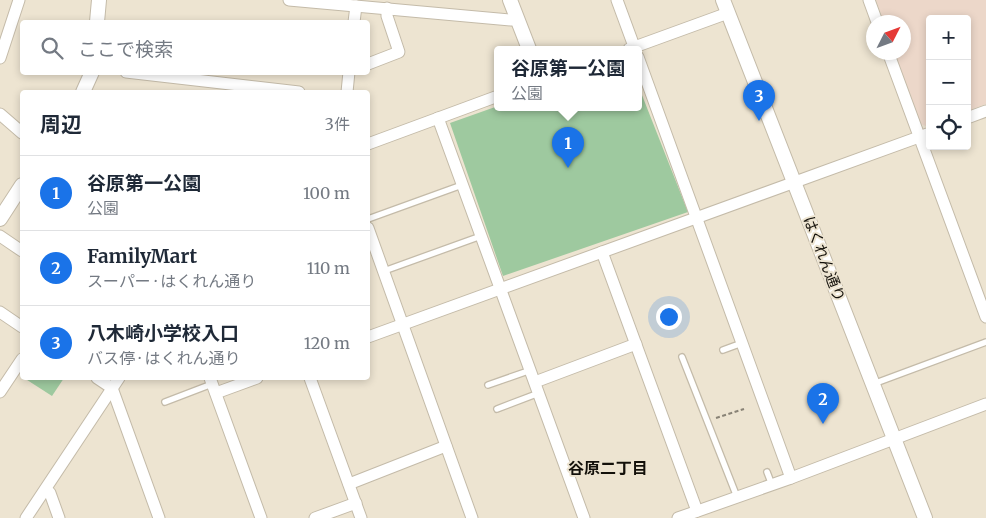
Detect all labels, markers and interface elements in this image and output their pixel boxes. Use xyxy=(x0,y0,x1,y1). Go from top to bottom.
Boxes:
north arrow xyxy=(866,15,911,60)
map controls xyxy=(926,15,971,150)
button: + xyxy=(926,15,971,60)
search box xyxy=(20,20,370,75)
icon: search xyxy=(38,34,66,62)
text: ここで検索 xyxy=(78,37,173,61)
popup xyxy=(494,46,642,111)
text: 谷原第一公園 xyxy=(511,56,625,80)
button: − xyxy=(926,60,971,105)
pin: 3 xyxy=(743,80,775,121)
text: 公園 xyxy=(511,83,543,103)
button: locate xyxy=(926,105,971,150)
text: 周辺 xyxy=(40,111,82,138)
text: 3件 xyxy=(325,114,350,134)
pin: 1 xyxy=(552,127,584,168)
text: 谷原第一公園 xyxy=(87,171,201,195)
text: 1 xyxy=(52,183,60,203)
text: 100 m xyxy=(303,183,350,203)
text: 公園 xyxy=(87,198,119,218)
street label: はくれん通り xyxy=(799,213,849,304)
text: FamilyMart xyxy=(87,244,197,268)
text: 2 xyxy=(51,258,61,278)
text: 110 m xyxy=(307,258,350,278)
text: スーパー · はくれん通り xyxy=(87,271,256,291)
your location xyxy=(656,304,682,330)
text: 八木崎小学校入口 xyxy=(87,321,239,345)
text: 3 xyxy=(51,333,61,353)
text: 120 m xyxy=(304,333,350,353)
text: バス停 · はくれん通り xyxy=(87,348,240,368)
pin: 2 xyxy=(807,383,839,424)
district label: 谷原二丁目 xyxy=(568,458,648,478)

